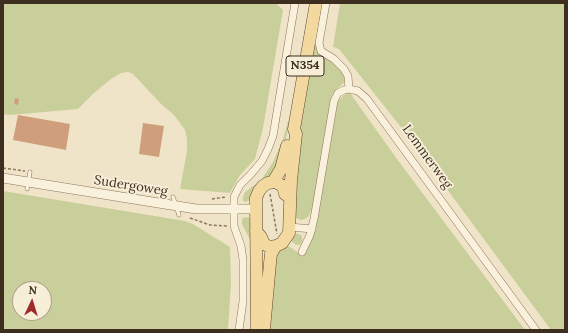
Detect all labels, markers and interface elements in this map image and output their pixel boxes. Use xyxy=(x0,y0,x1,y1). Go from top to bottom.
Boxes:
road number: N354 xyxy=(286,56,324,76)
street label: Lemmerweg xyxy=(399,122,455,192)
street label: Sudergoweg xyxy=(93,172,169,200)
north arrow xyxy=(12,281,52,321)
text: N xyxy=(28,283,37,297)

